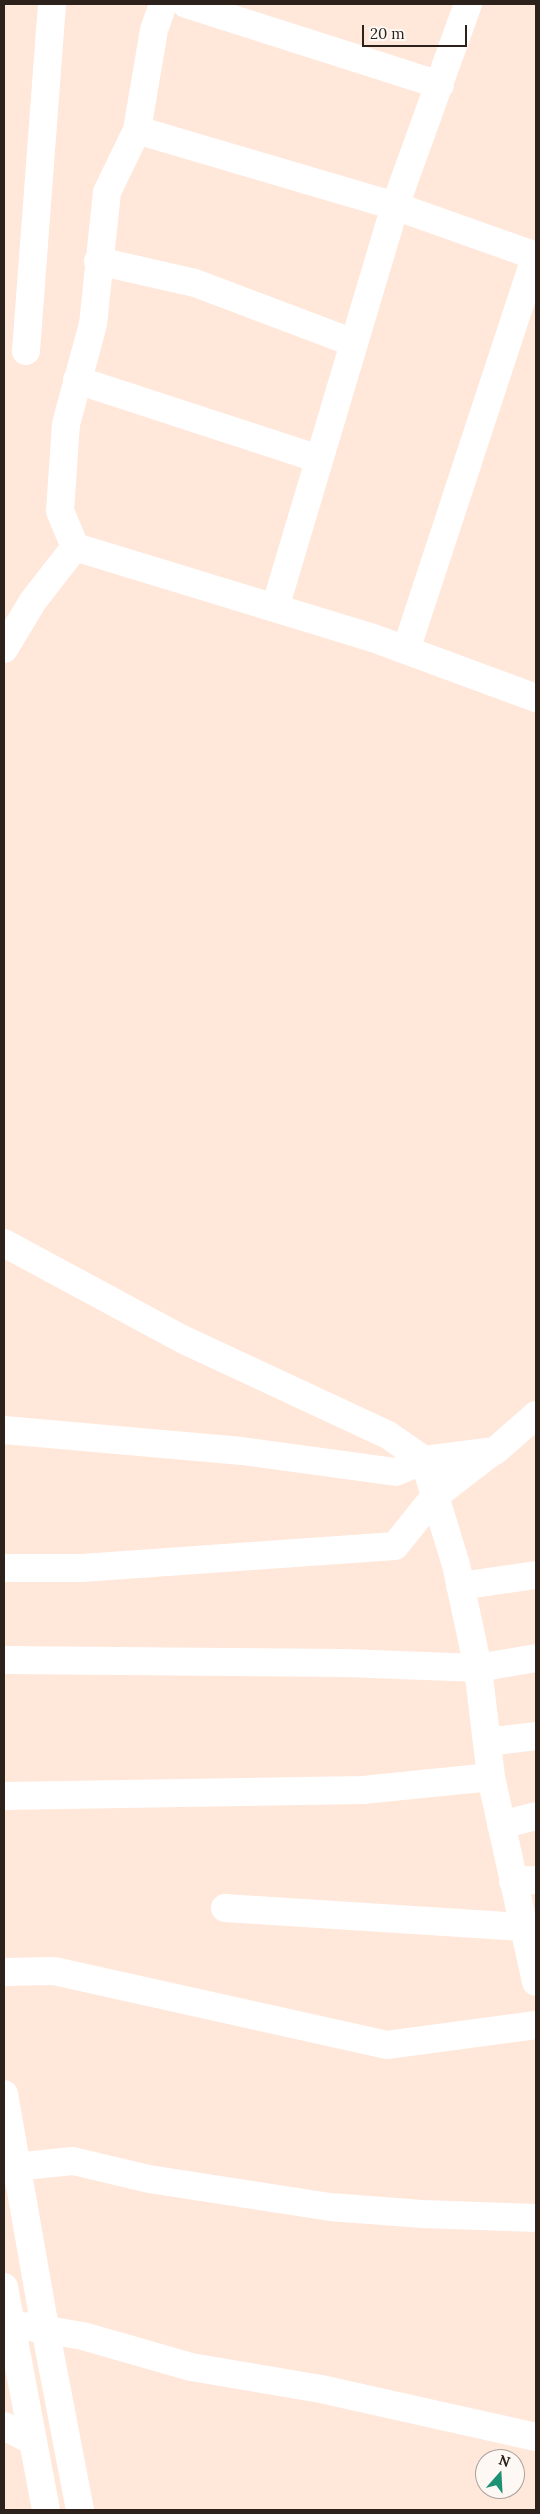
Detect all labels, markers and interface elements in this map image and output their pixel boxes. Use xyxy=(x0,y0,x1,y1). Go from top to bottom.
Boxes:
scale bar xyxy=(365,15,470,47)
text: 20 m xyxy=(370,24,405,43)
north arrow xyxy=(475,2449,525,2499)
text: N xyxy=(497,2450,513,2471)

